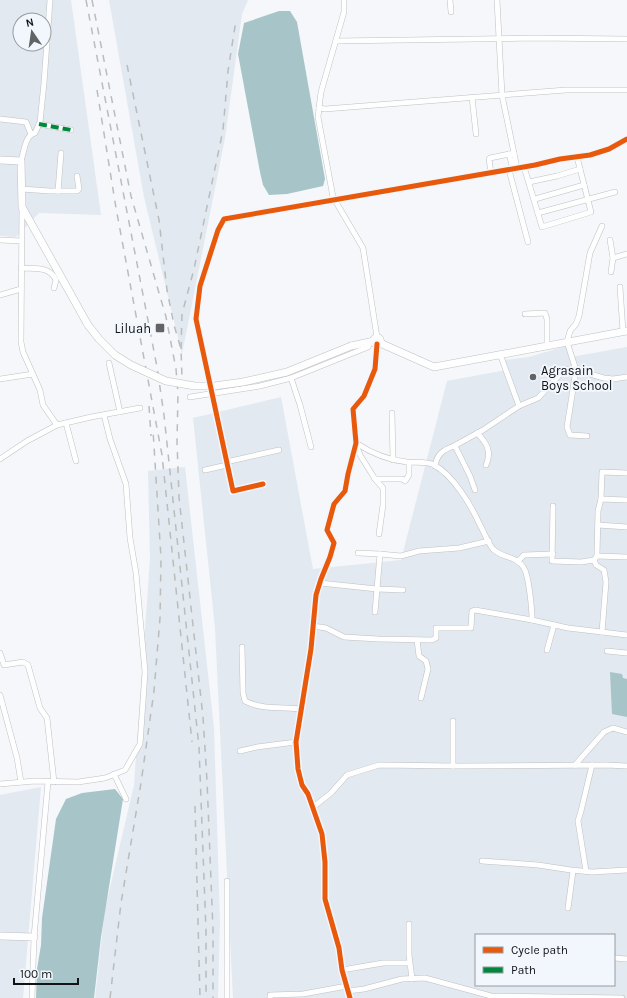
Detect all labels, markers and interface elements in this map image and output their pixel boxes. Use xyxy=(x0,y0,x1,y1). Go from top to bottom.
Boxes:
north arrow xyxy=(12,12,52,52)
text: N xyxy=(25,16,35,30)
place label: Liluah xyxy=(115,321,151,336)
marker: Liluah xyxy=(154,322,166,334)
place label: Agrasain Boys School xyxy=(541,363,612,393)
marker: Agrasain Boys School xyxy=(528,372,538,382)
legend xyxy=(475,934,615,986)
text: Cycle path xyxy=(511,943,568,957)
scale bar xyxy=(14,960,78,986)
text: Path xyxy=(511,963,536,977)
text: 100 m xyxy=(20,967,52,981)

